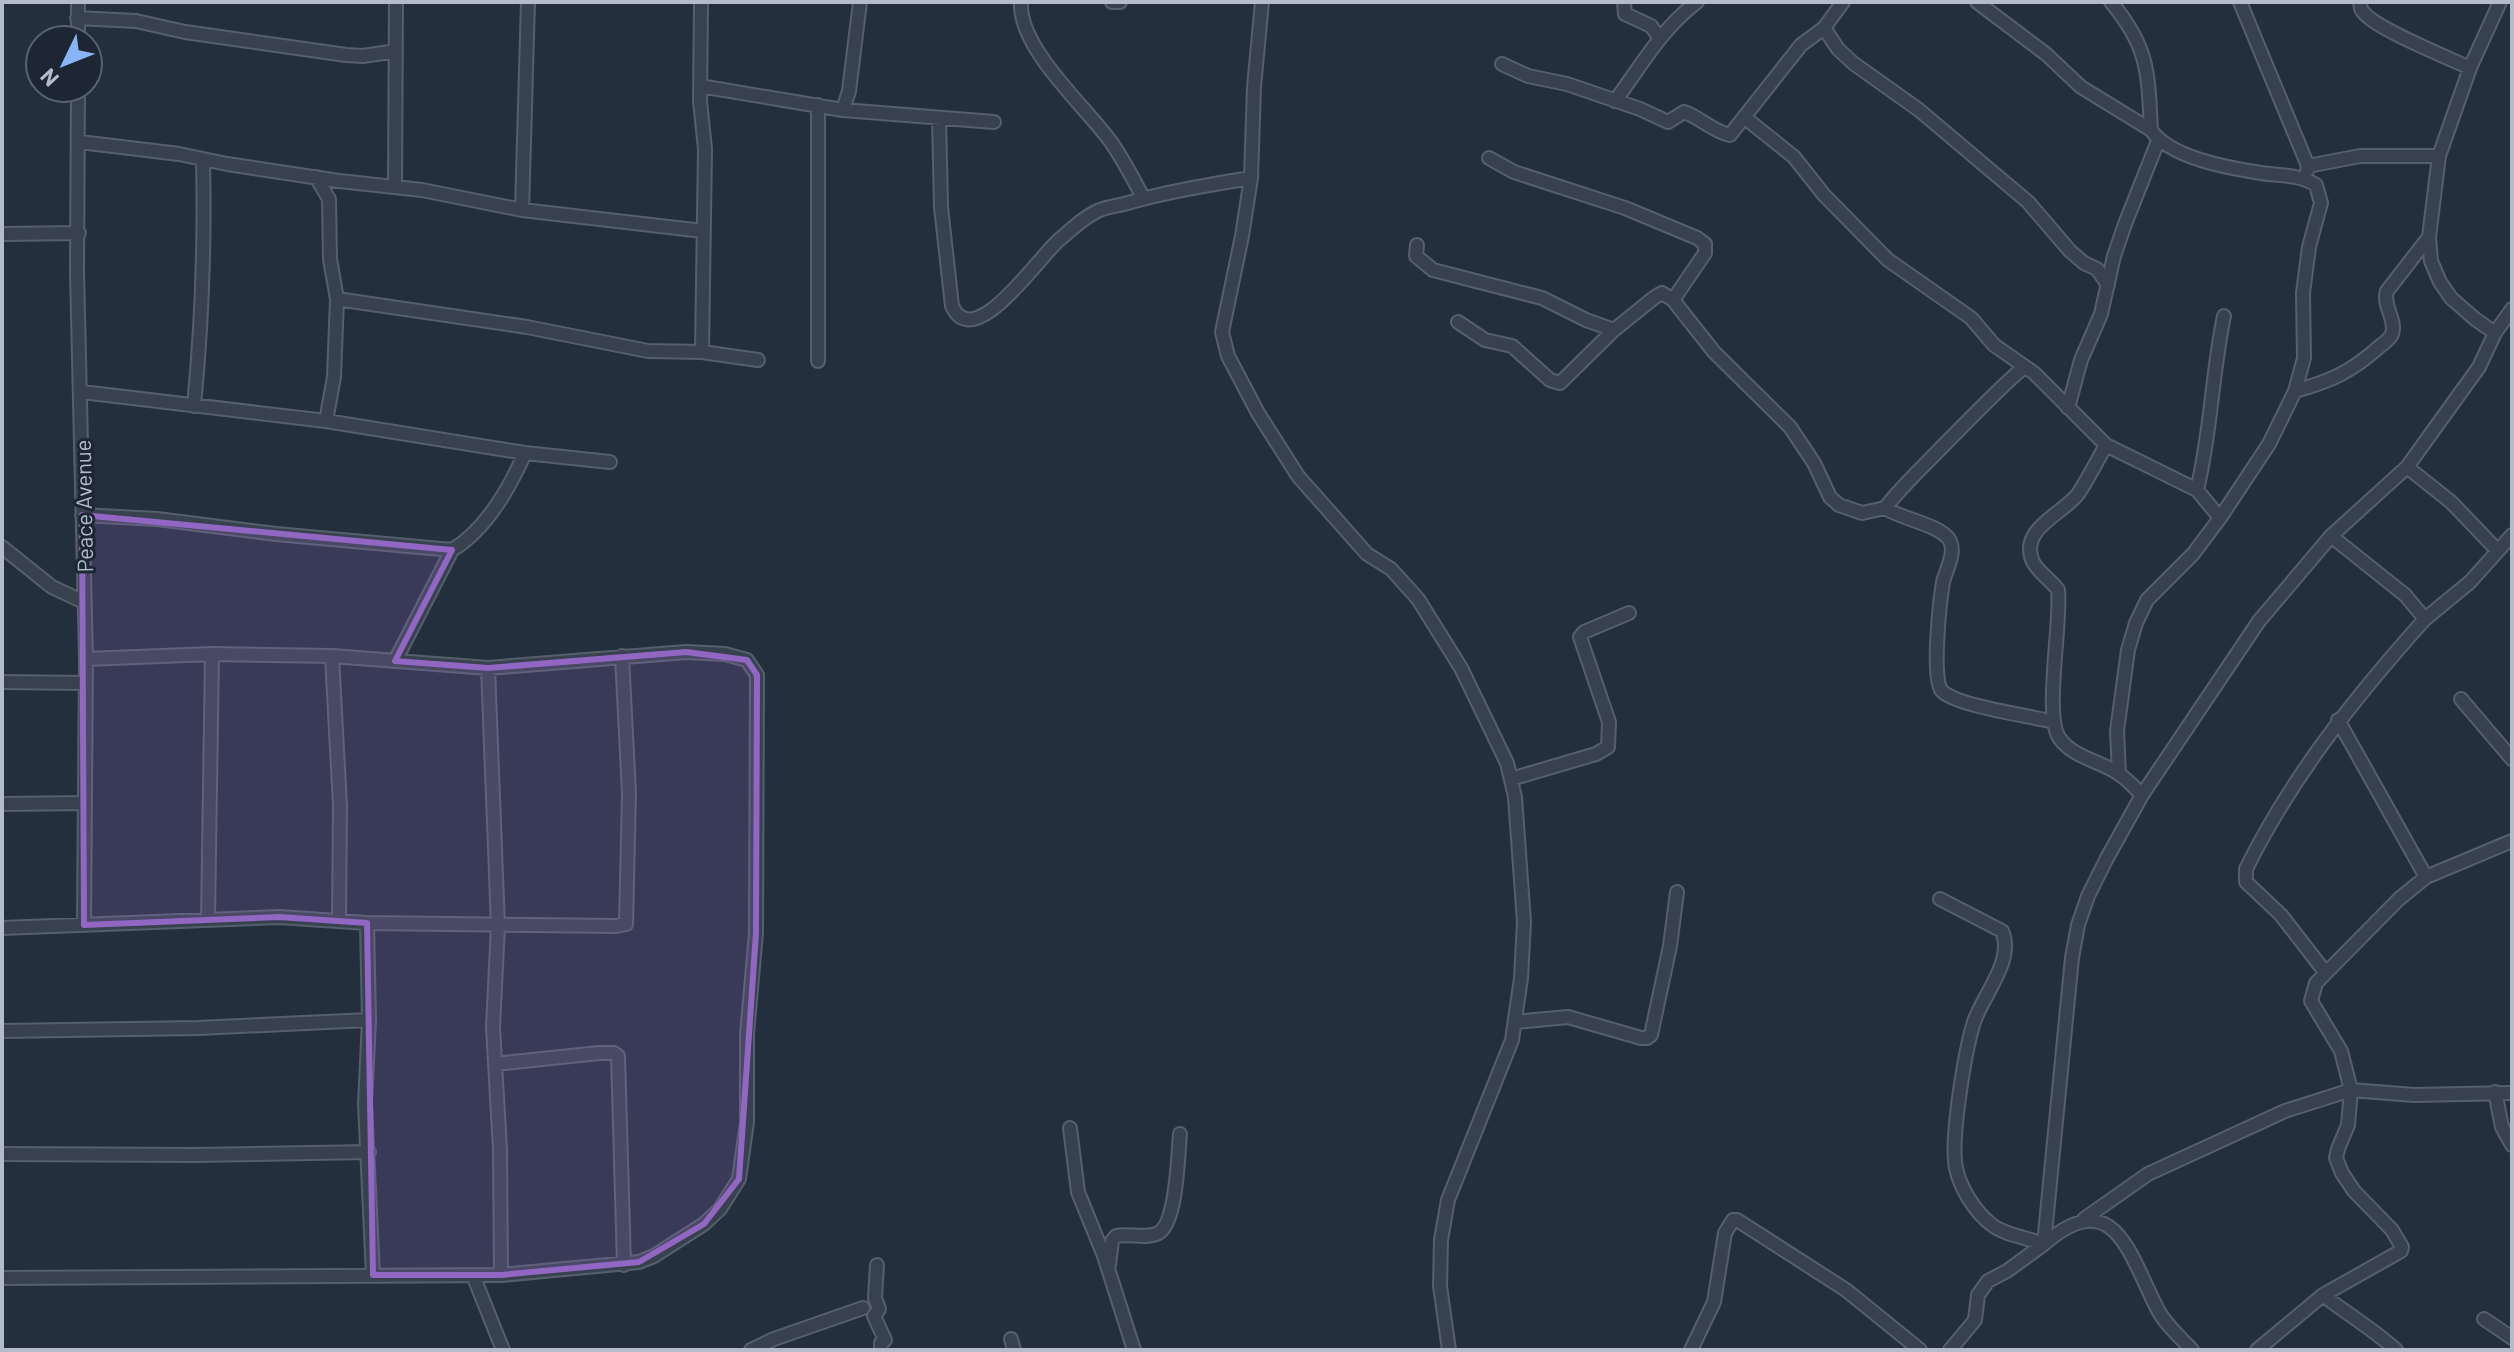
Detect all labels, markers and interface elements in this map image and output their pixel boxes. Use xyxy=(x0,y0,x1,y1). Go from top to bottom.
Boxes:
north arrow xyxy=(24,24,104,104)
text: N xyxy=(34,64,63,93)
street label: Peace Avenue xyxy=(69,439,97,573)

